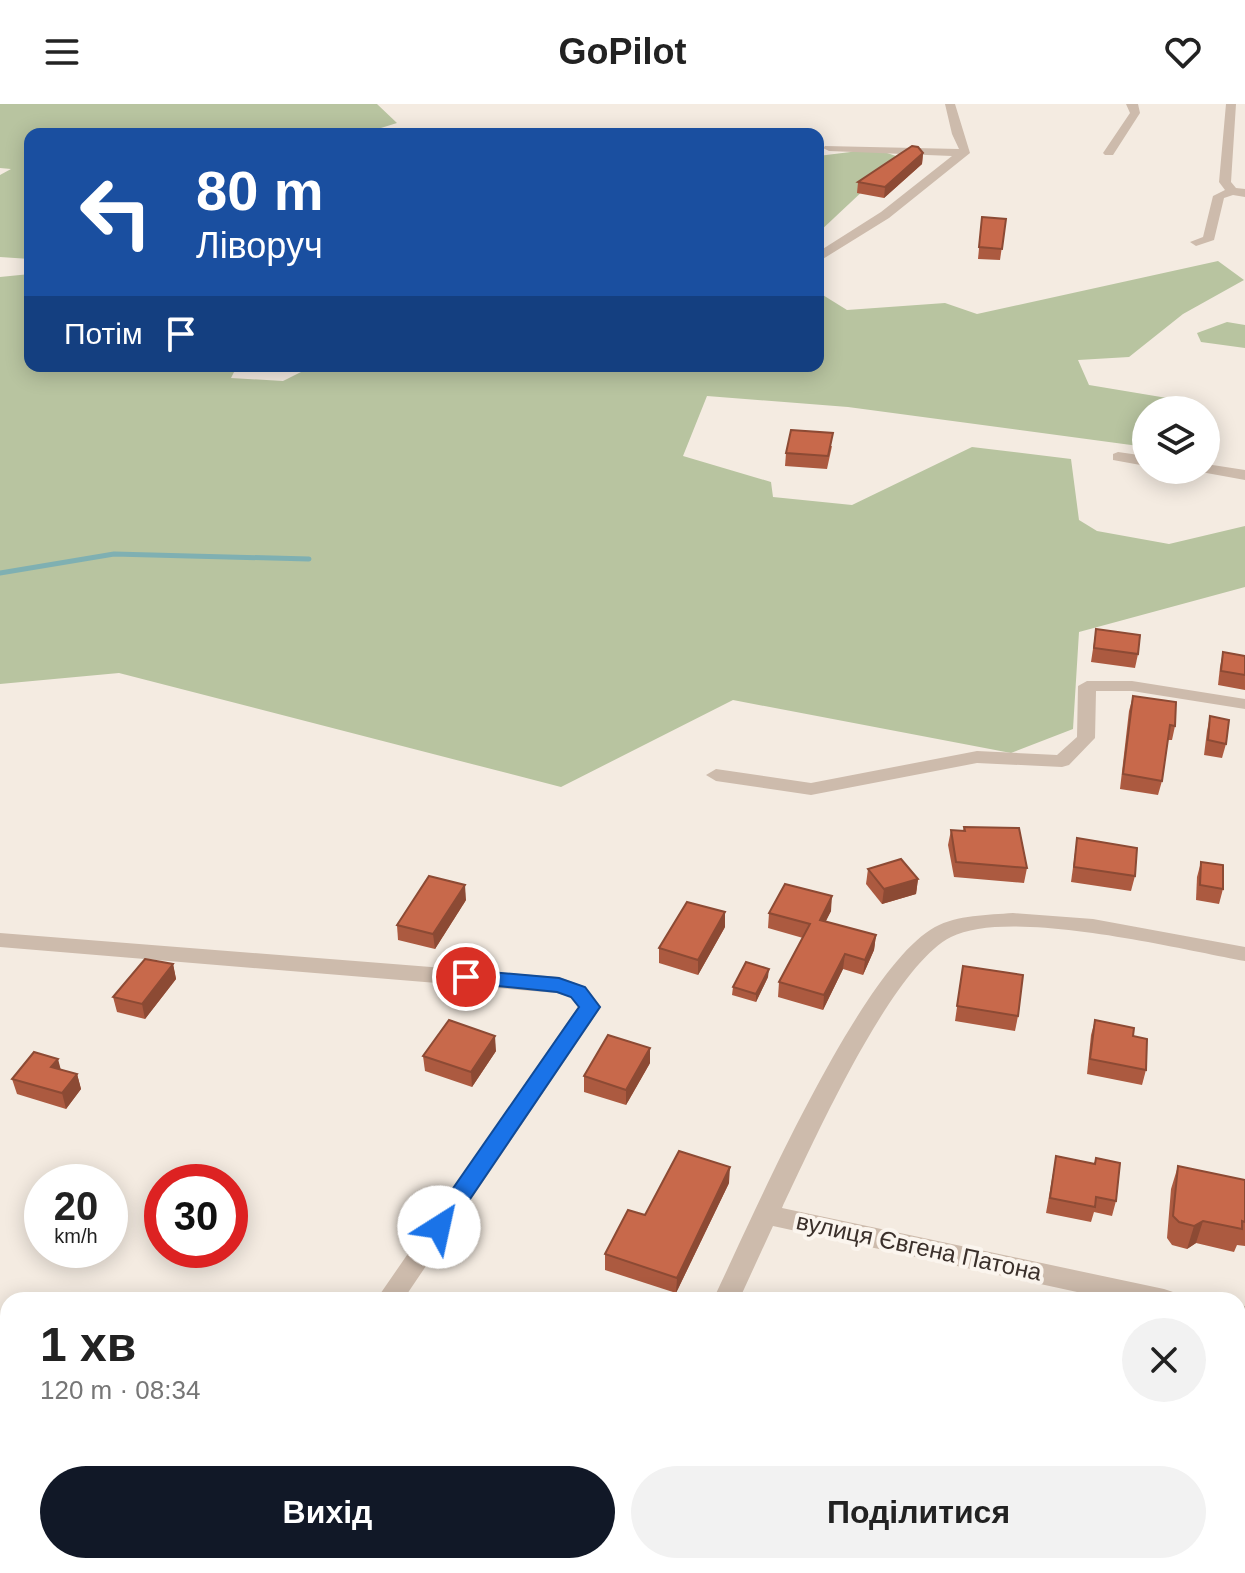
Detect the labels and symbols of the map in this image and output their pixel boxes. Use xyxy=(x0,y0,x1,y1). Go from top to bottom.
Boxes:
pin xyxy=(432,943,500,1011)
speed limit sign: 30 xyxy=(144,1164,248,1268)
position arrow xyxy=(397,1185,481,1269)
street label: вулиця Євгена Патона xyxy=(794,1207,1045,1286)

